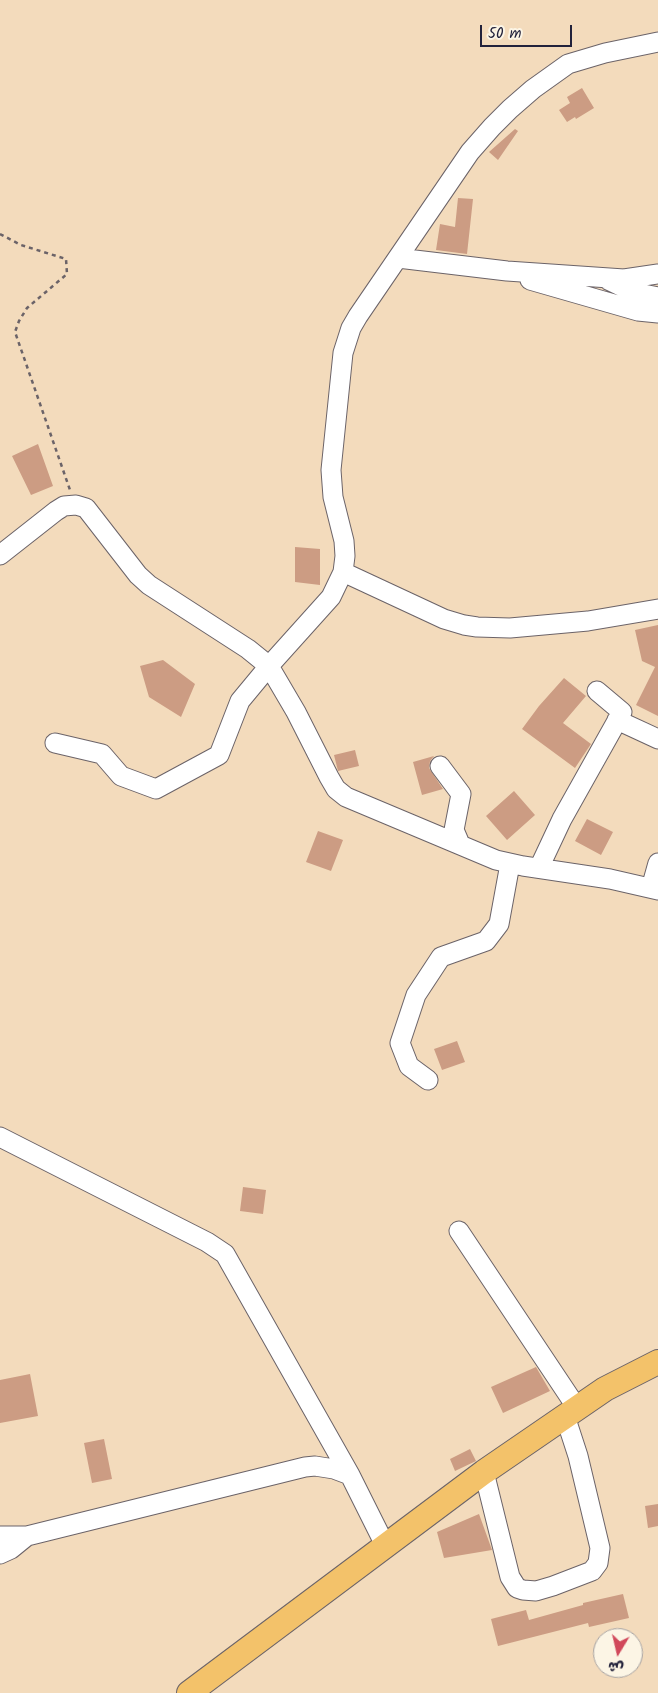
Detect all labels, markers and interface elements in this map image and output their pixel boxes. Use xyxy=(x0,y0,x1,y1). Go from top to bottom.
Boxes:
scale bar xyxy=(483,15,576,47)
text: 50 m xyxy=(488,22,522,46)
north arrow xyxy=(593,1628,643,1678)
text: ش xyxy=(606,1655,625,1679)

